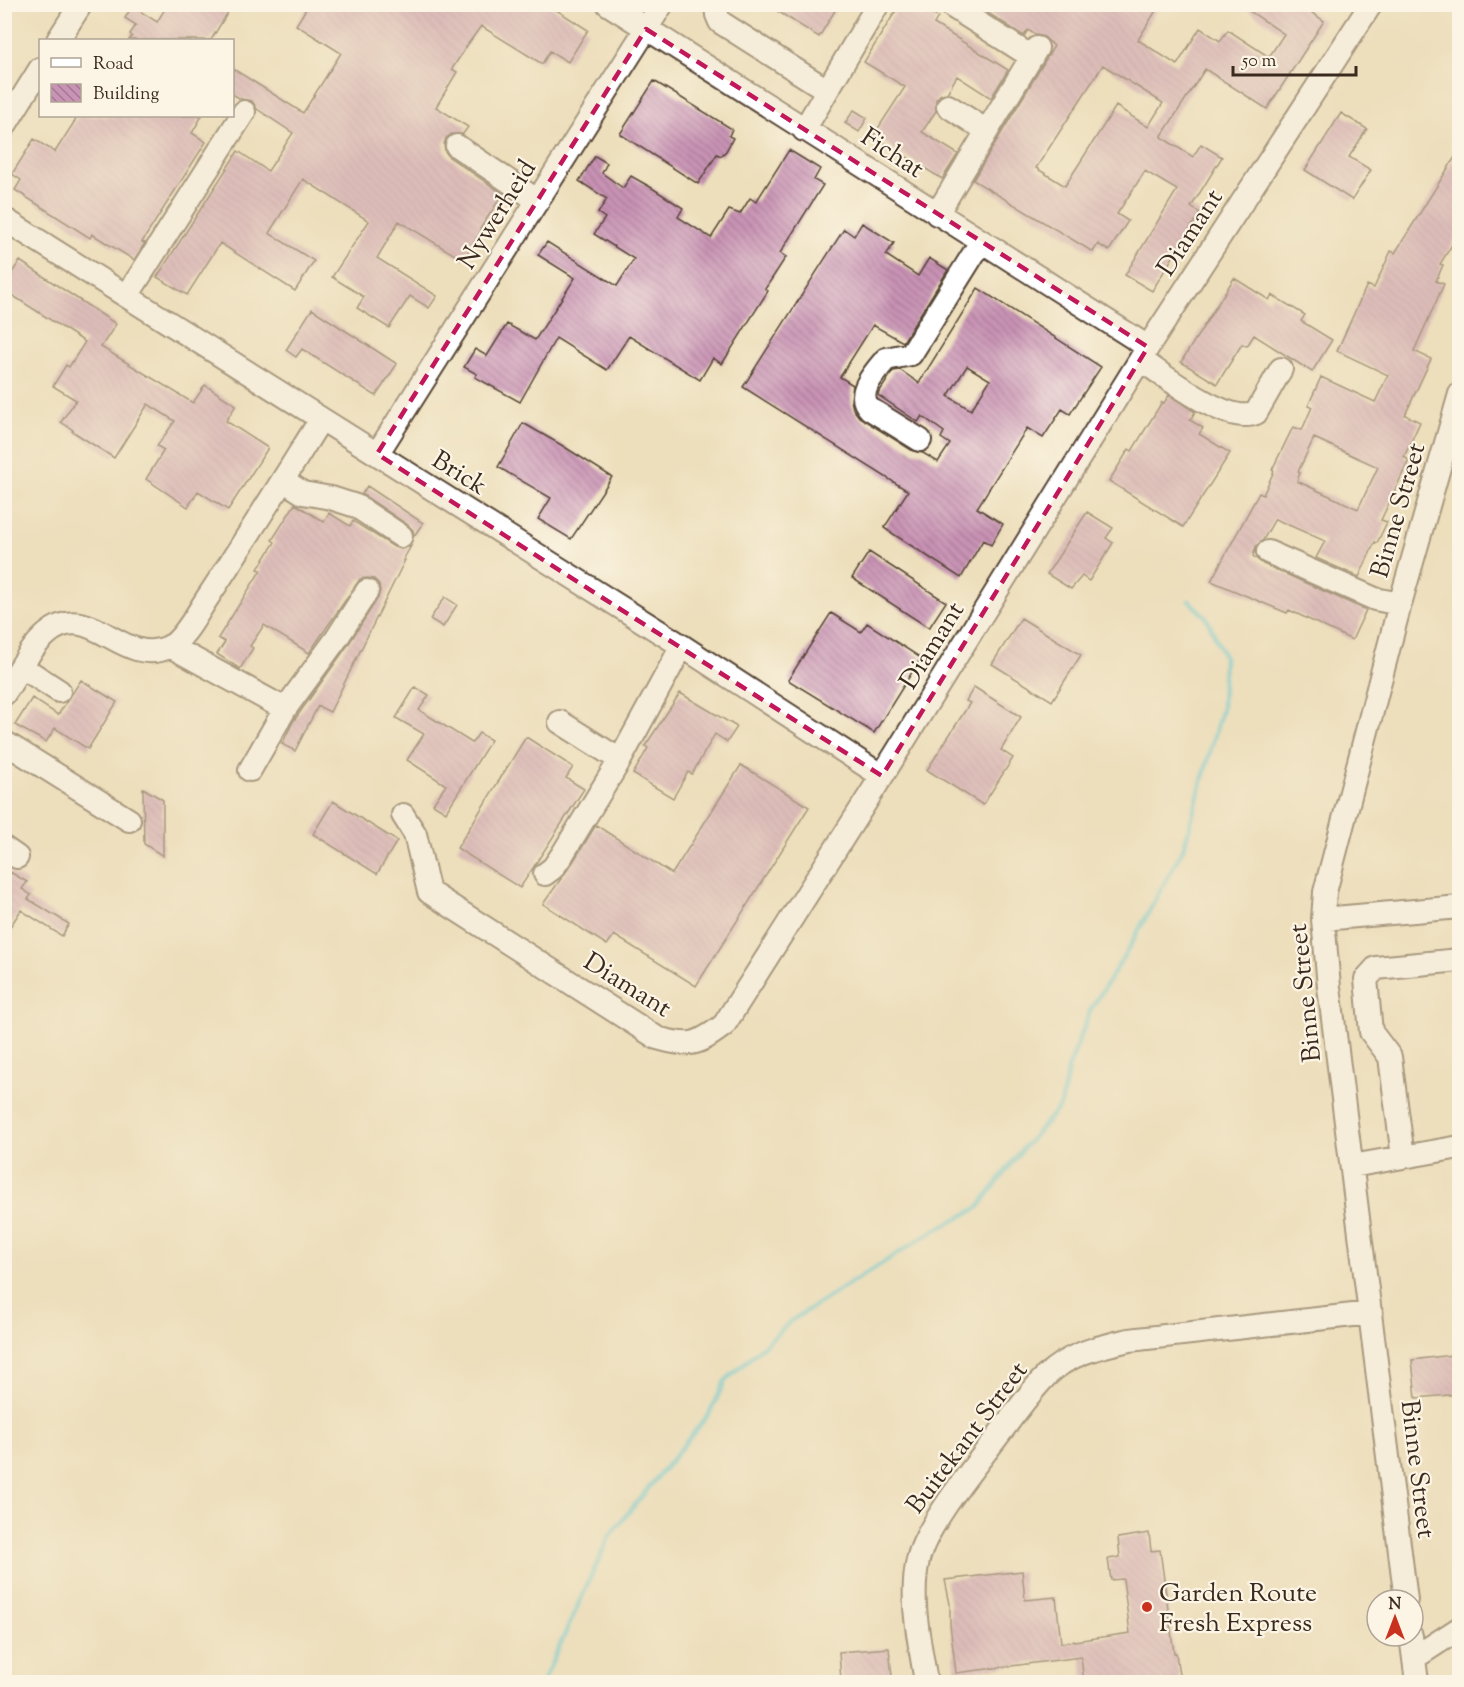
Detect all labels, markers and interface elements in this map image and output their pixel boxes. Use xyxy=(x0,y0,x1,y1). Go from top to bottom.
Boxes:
legend xyxy=(39,39,234,117)
scale bar xyxy=(1233,39,1356,77)
text: 50 m xyxy=(1241,49,1277,75)
text: Road xyxy=(93,52,133,78)
text: Building xyxy=(93,82,159,108)
street label: Fichat xyxy=(853,120,931,188)
street label: Nywerheid xyxy=(450,153,547,277)
street label: Diamant xyxy=(1149,182,1233,284)
street label: Binne Street xyxy=(1362,439,1436,583)
street label: Brick xyxy=(424,443,494,505)
street label: Diamant xyxy=(892,595,975,697)
street label: Binne Street xyxy=(1281,922,1332,1064)
street label: Diamant xyxy=(576,945,678,1028)
street label: Buitekant Street xyxy=(898,1354,1038,1522)
street label: Binne Street xyxy=(1390,1398,1443,1541)
place label: Garden Route Fresh Express xyxy=(1159,1576,1317,1643)
north arrow xyxy=(1365,1588,1425,1648)
text: N xyxy=(1389,1594,1402,1617)
marker: Garden Route Fresh Express xyxy=(1140,1600,1154,1614)

